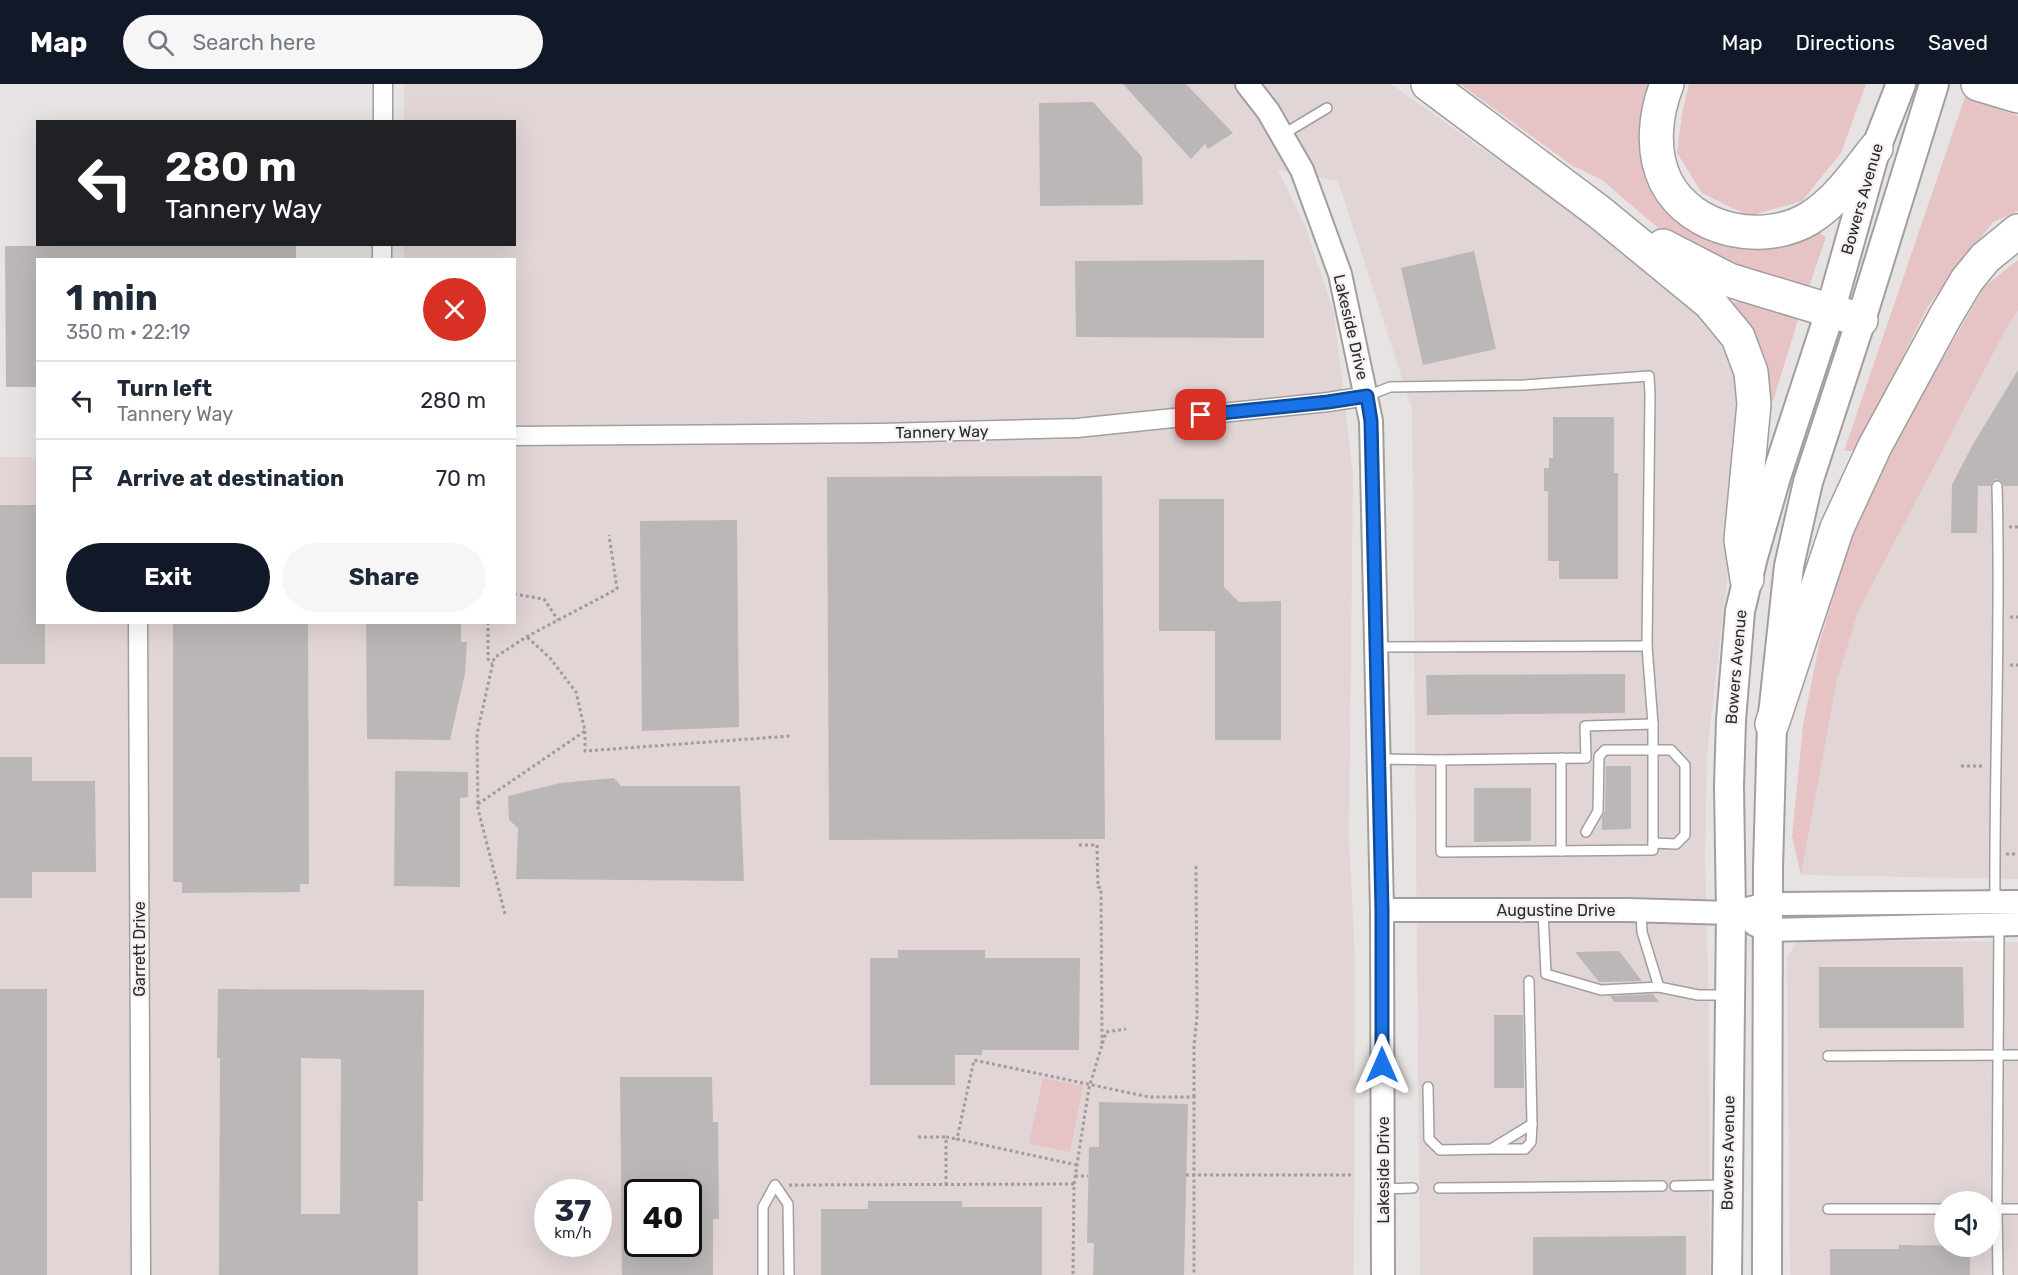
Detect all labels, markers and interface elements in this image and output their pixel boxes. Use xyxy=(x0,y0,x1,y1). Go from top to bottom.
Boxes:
search box xyxy=(123,15,543,69)
text: Map xyxy=(30,26,87,59)
icon: search xyxy=(144,26,177,59)
text: Search here xyxy=(192,29,316,56)
text: Map xyxy=(1722,30,1763,55)
text: Directions xyxy=(1796,30,1895,55)
text: Saved xyxy=(1928,30,1988,55)
street label: Bowers Avenue xyxy=(1837,141,1887,257)
text: 280 m xyxy=(165,142,297,192)
icon: left xyxy=(66,144,144,222)
text: Tannery Way xyxy=(165,193,322,225)
street label: Lakeside Drive xyxy=(1330,272,1372,382)
text: 1 min xyxy=(66,276,158,319)
button: close xyxy=(423,278,486,341)
text: 350 m · 22:19 xyxy=(66,320,191,344)
text: Turn left xyxy=(117,375,212,402)
icon: left xyxy=(66,384,99,417)
text: 280 m xyxy=(420,387,486,414)
pin xyxy=(1175,389,1226,440)
icon: arrive xyxy=(1184,398,1217,431)
text: Tannery Way xyxy=(117,402,233,426)
street label: Tannery Way xyxy=(895,422,989,442)
icon: arrive xyxy=(66,462,99,495)
text: Arrive at destination xyxy=(117,465,344,492)
text: 70 m xyxy=(436,465,486,492)
button: Exit xyxy=(66,543,270,612)
button: Share xyxy=(282,543,486,612)
street label: Bowers Avenue xyxy=(1722,609,1750,725)
street label: Garrett Drive xyxy=(130,901,149,997)
street label: Augustine Drive xyxy=(1497,901,1615,920)
position arrow xyxy=(1350,1033,1414,1097)
street label: Bowers Avenue xyxy=(1717,1095,1739,1211)
street label: Lakeside Drive xyxy=(1374,1116,1393,1224)
speed limit sign: 40 xyxy=(624,1179,702,1257)
map controls xyxy=(1934,1191,2000,1257)
button: sound xyxy=(1934,1191,2000,1257)
text: 37 xyxy=(555,1193,591,1229)
text: km/h xyxy=(554,1224,592,1242)

